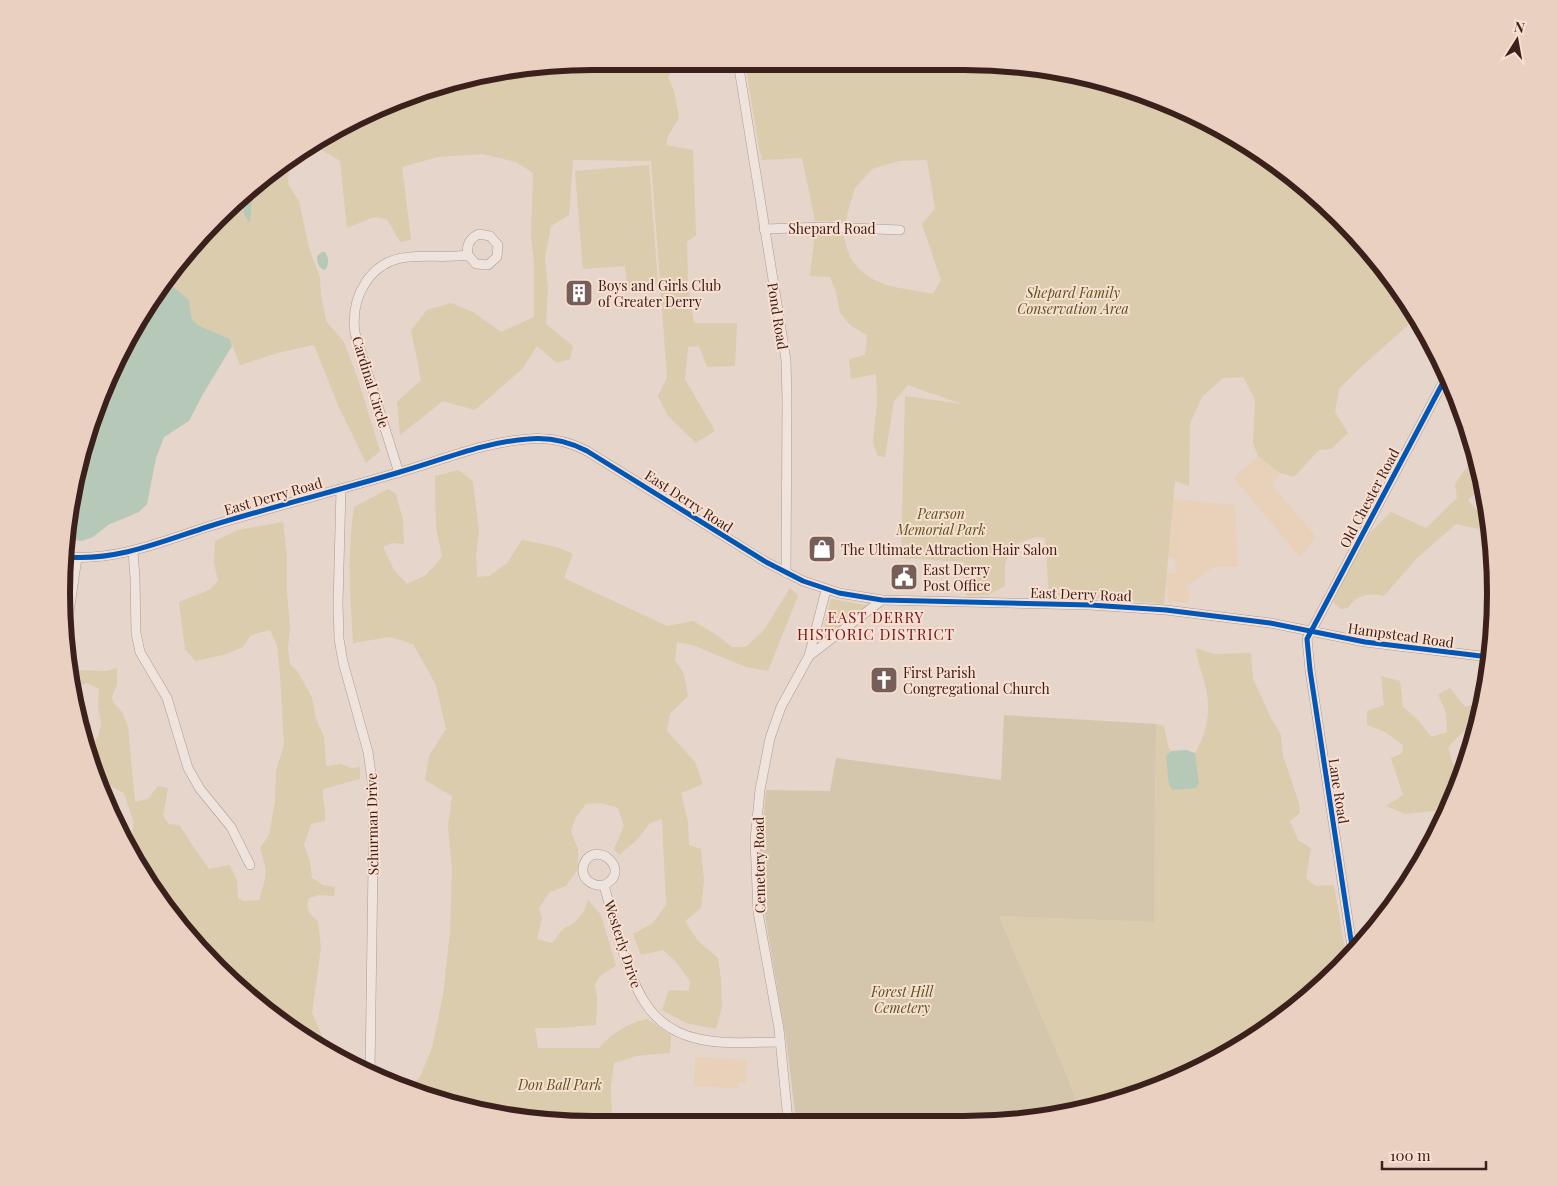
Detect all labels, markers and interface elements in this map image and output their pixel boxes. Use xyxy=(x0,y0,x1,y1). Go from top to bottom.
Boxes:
north arrow xyxy=(1492,15,1542,65)
text: N xyxy=(1513,16,1526,37)
street label: Shepard Road xyxy=(788,219,876,238)
place label: Boys and Girls Club of Greater Derry xyxy=(598,276,721,311)
building icon: Boys and Girls Club of Greater Derry xyxy=(564,278,594,308)
street label: Pond Road xyxy=(763,281,793,351)
park label: Shepard Family Conservation Area xyxy=(1017,283,1129,318)
street label: Cardinal Circle xyxy=(348,334,394,430)
street label: Old Chester Road xyxy=(1335,445,1403,551)
street label: East Derry Road xyxy=(641,465,737,537)
street label: East Derry Road xyxy=(222,473,324,519)
park label: Pearson Memorial Park xyxy=(896,504,985,539)
shop icon: The Ultimate Attraction Hair Salon xyxy=(807,534,837,564)
place label: The Ultimate Attraction Hair Salon xyxy=(841,540,1058,559)
place label: East Derry Post Office xyxy=(923,560,990,595)
public building icon: East Derry Post Office xyxy=(889,562,919,592)
street label: East Derry Road xyxy=(1030,583,1132,605)
district label: EAST DERRY HISTORIC DISTRICT xyxy=(797,607,955,644)
street label: Hampstead Road xyxy=(1347,618,1455,652)
place label: First Parish Congregational Church xyxy=(903,663,1050,698)
church icon: First Parish Congregational Church xyxy=(869,665,899,695)
street label: Lane Road xyxy=(1324,757,1354,825)
street label: Schurman Drive xyxy=(362,773,382,875)
street label: Cemetery Road xyxy=(749,817,769,913)
street label: Westerly Drive xyxy=(600,897,646,990)
park label: Forest Hill Cemetery xyxy=(870,982,934,1017)
park label: Don Ball Park xyxy=(517,1075,602,1094)
scale bar xyxy=(1382,1138,1486,1170)
text: 100 m xyxy=(1390,1145,1431,1165)

